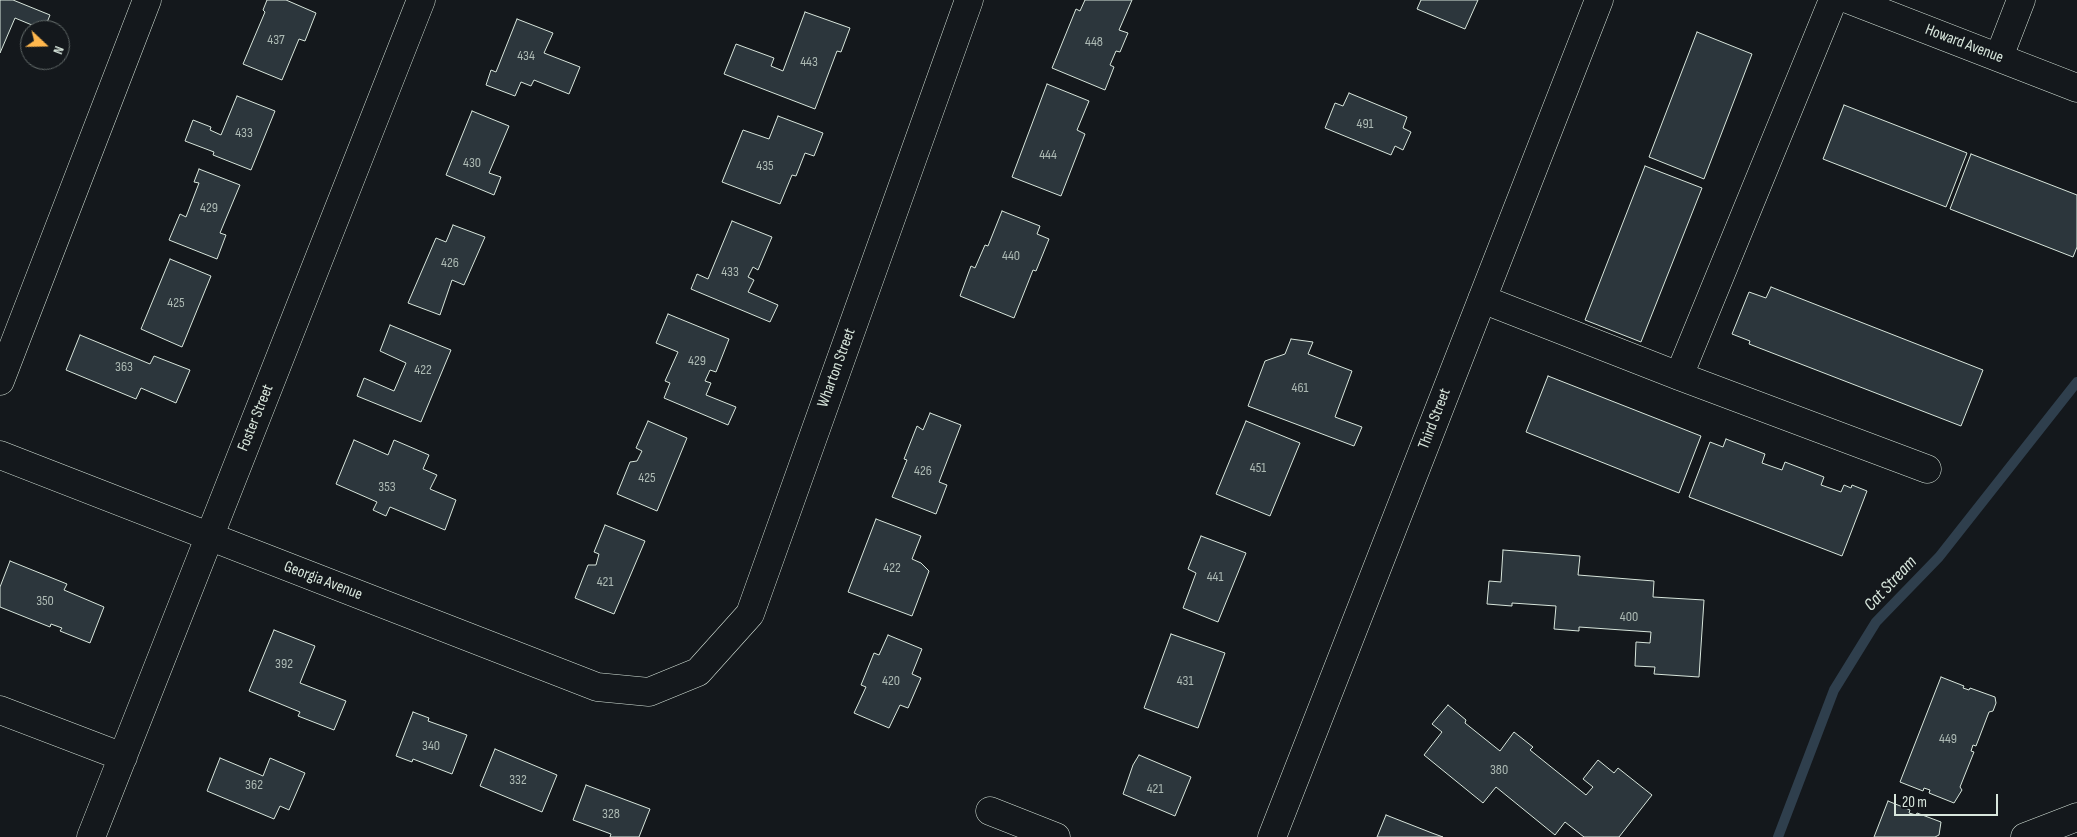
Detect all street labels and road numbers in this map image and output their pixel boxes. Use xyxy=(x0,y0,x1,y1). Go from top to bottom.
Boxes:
street label: Howard Avenue xyxy=(1922,20,2006,68)
street label: Wharton Street xyxy=(814,326,860,410)
street label: Foster Street xyxy=(234,382,278,454)
street label: Third Street xyxy=(1415,386,1455,452)
street label: Georgia Avenue xyxy=(281,557,365,605)

